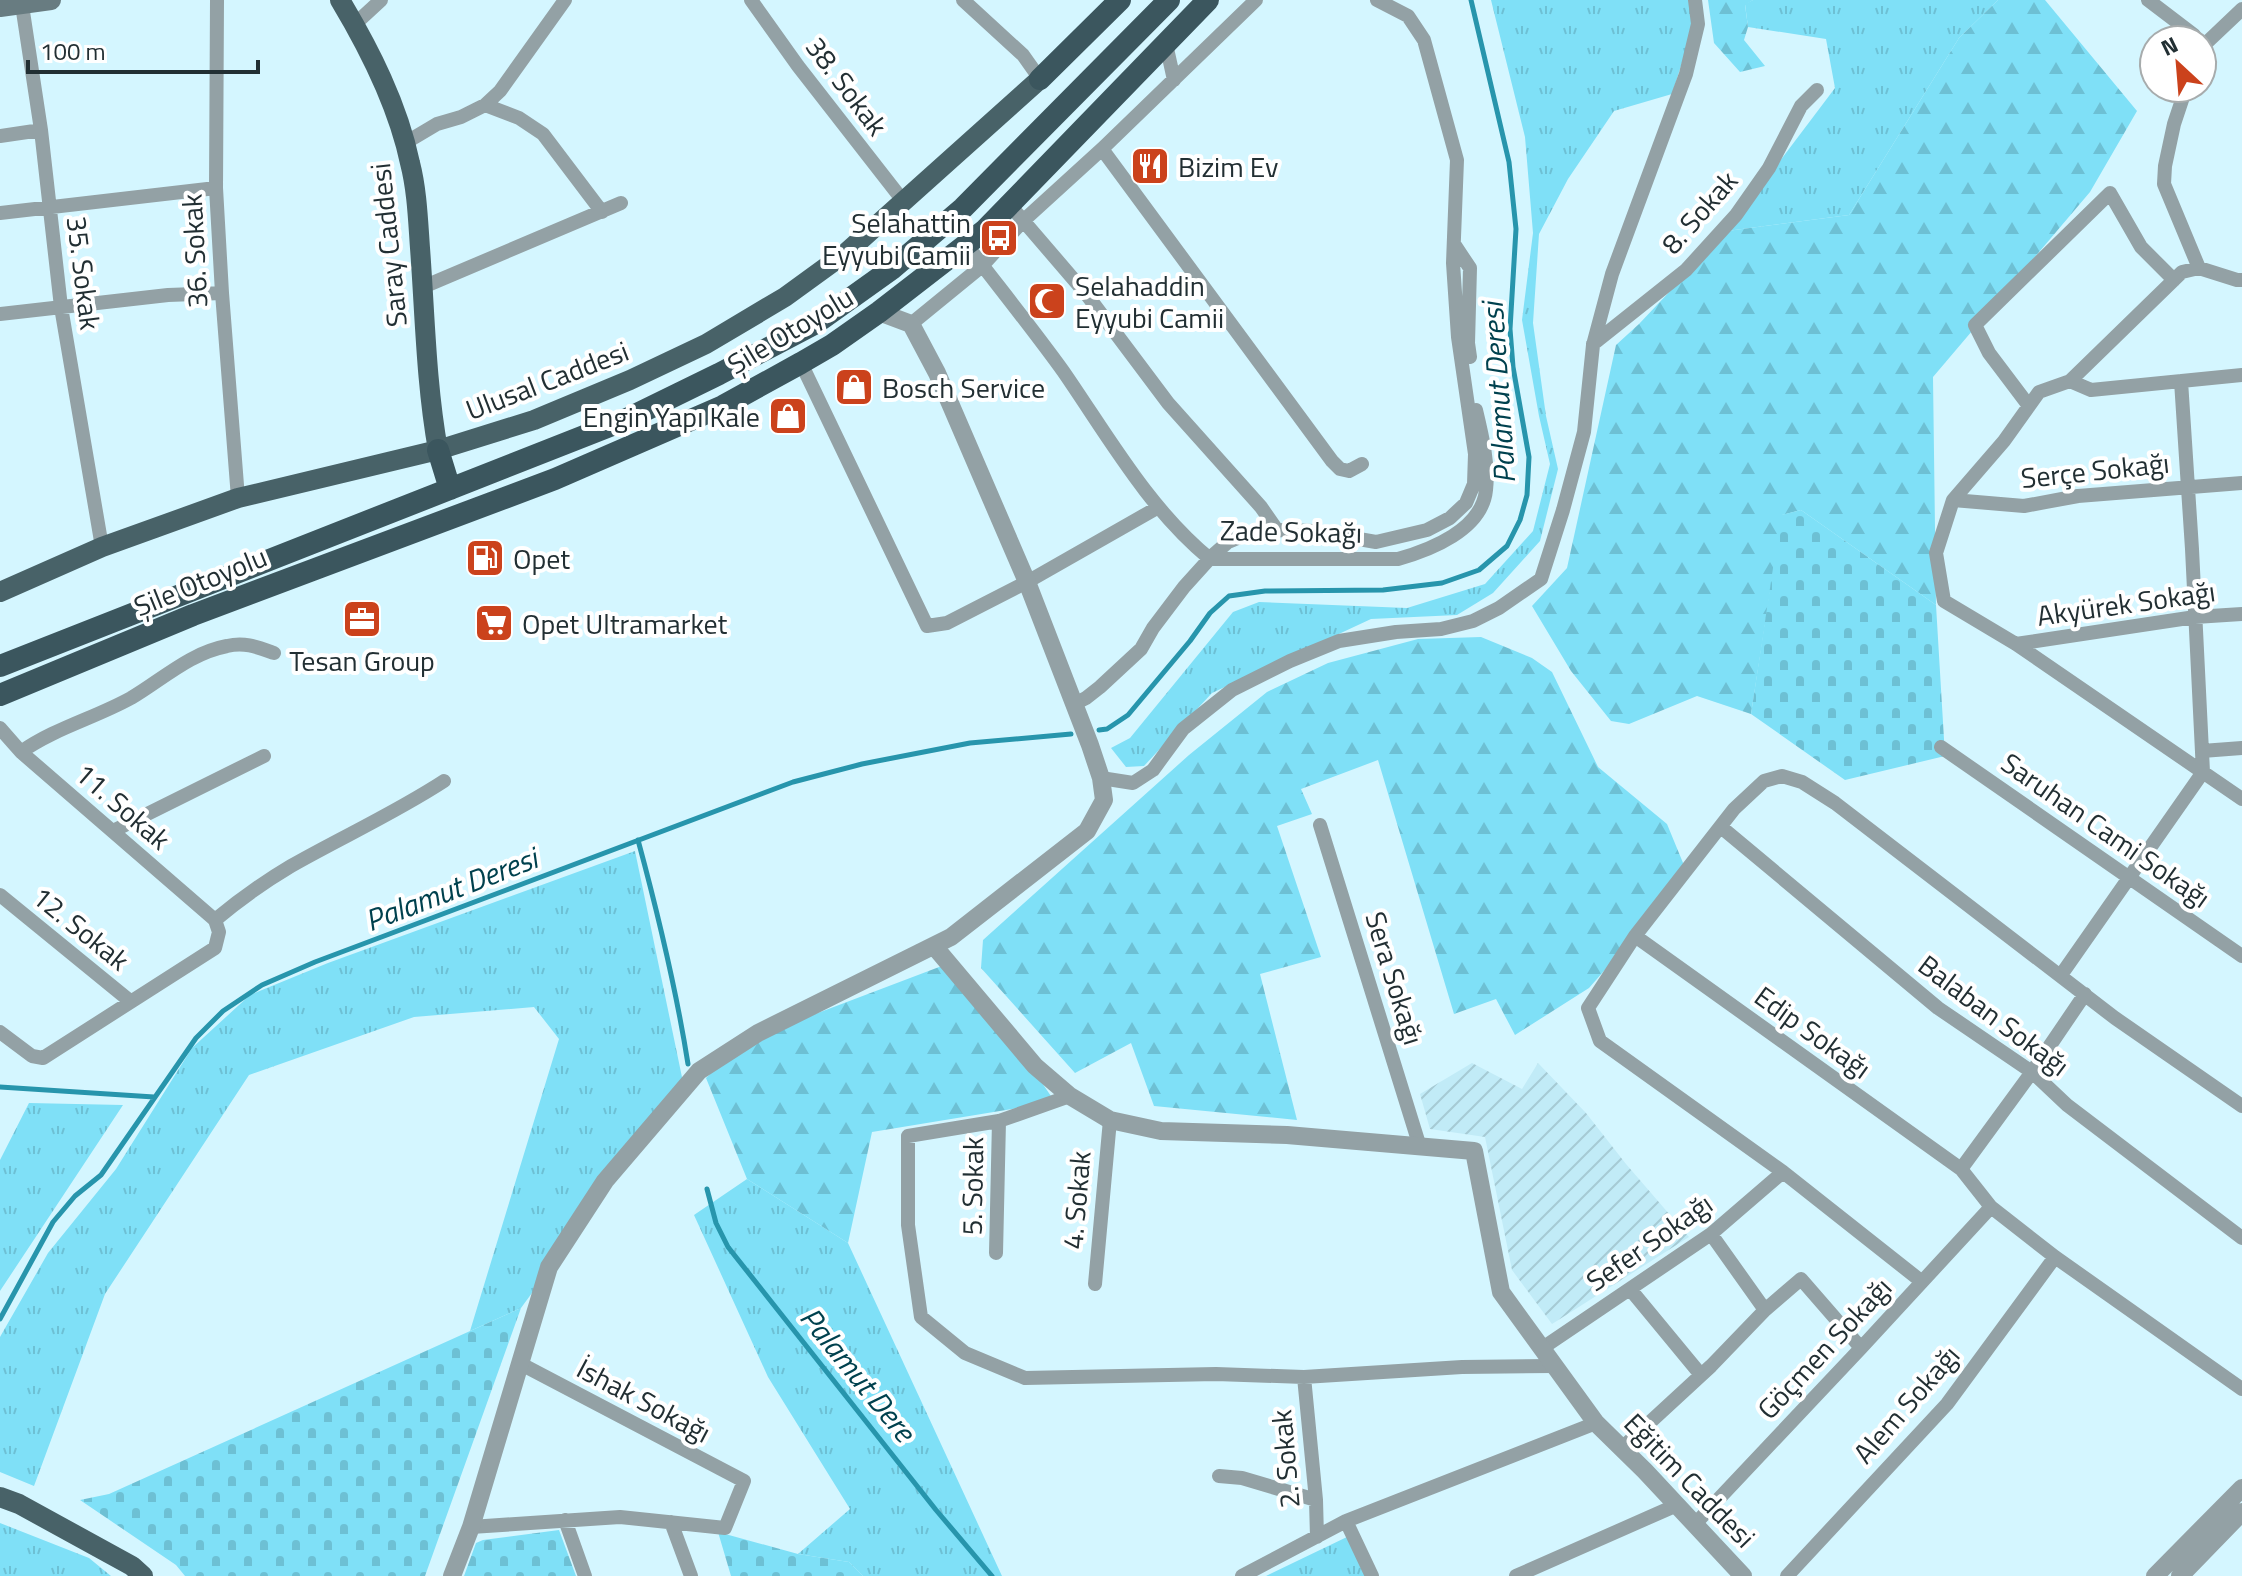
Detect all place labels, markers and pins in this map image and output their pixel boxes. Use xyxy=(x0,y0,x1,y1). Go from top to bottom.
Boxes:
restaurant icon: Bizim Ev xyxy=(1129,145,1171,187)
place label: Bizim Ev xyxy=(1178,145,1278,188)
place label: Selahattin Eyyubi Camii xyxy=(822,201,971,276)
bus stop icon: Selahattin Eyyubi Camii xyxy=(978,217,1020,259)
place label: Selahaddin Eyyubi Camii xyxy=(1075,264,1224,339)
mosque icon: Selahaddin Eyyubi Camii xyxy=(1026,280,1068,322)
shop icon: Bosch Service xyxy=(833,366,875,408)
place label: Bosch Service xyxy=(882,366,1045,409)
place label: Engin Yapı Kale xyxy=(583,395,760,438)
shop icon: Engin Yapı Kale xyxy=(767,395,809,437)
fuel station icon: Opet xyxy=(464,537,506,579)
place label: Opet xyxy=(513,537,570,580)
office icon: Tesan Group xyxy=(341,598,383,640)
supermarket icon: Opet Ultramarket xyxy=(473,602,515,644)
place label: Opet Ultramarket xyxy=(522,602,728,645)
place label: Tesan Group xyxy=(289,639,435,682)

